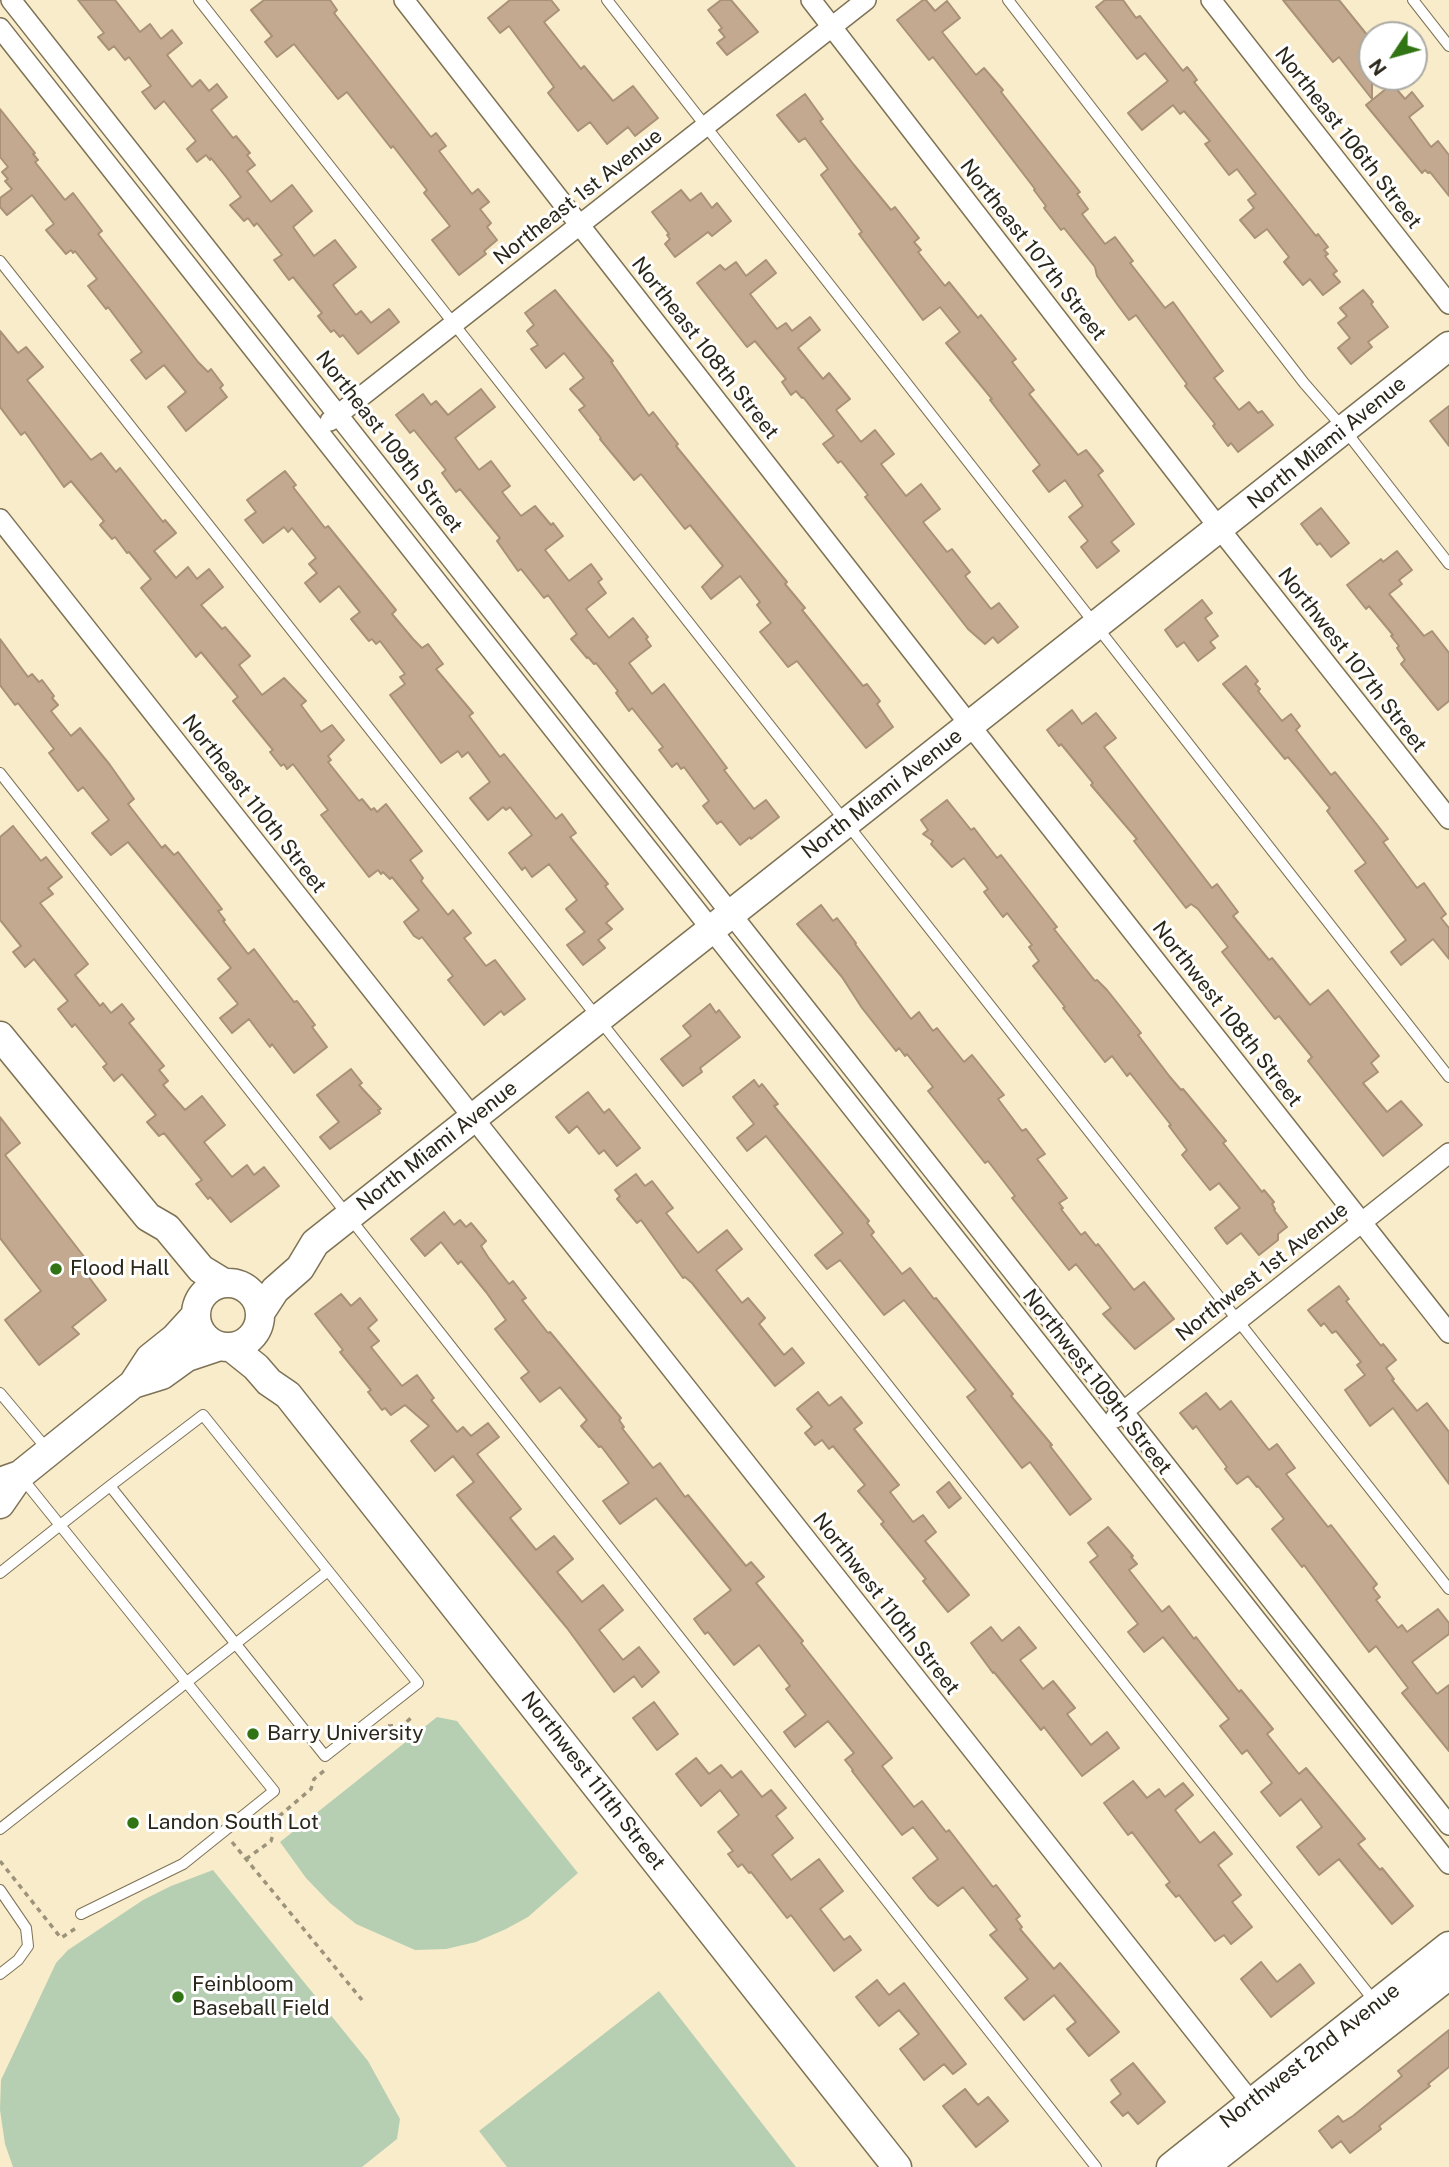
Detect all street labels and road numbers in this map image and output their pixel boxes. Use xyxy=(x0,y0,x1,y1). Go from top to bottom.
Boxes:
street label: Northeast 106th Street xyxy=(1269,42,1427,234)
street label: Northeast 1st Avenue xyxy=(489,123,667,271)
street label: Northeast 107th Street xyxy=(954,154,1112,346)
street label: Northeast 108th Street xyxy=(626,252,784,444)
street label: Northeast 109th Street xyxy=(310,346,468,538)
street label: North Miami Avenue xyxy=(1243,371,1411,515)
street label: Northwest 107th Street xyxy=(1272,563,1432,757)
street label: Northeast 110th Street xyxy=(177,710,331,898)
street label: North Miami Avenue xyxy=(797,723,967,865)
street label: Northwest 108th Street xyxy=(1147,916,1307,1112)
street label: North Miami Avenue xyxy=(352,1075,522,1217)
street label: Northwest 1st Avenue xyxy=(1171,1197,1353,1347)
street label: Northwest 109th Street xyxy=(1017,1284,1177,1480)
street label: Northwest 110th Street xyxy=(807,1508,965,1700)
street label: Northwest 111th Street xyxy=(516,1687,670,1875)
street label: Northwest 2nd Avenue xyxy=(1215,1978,1405,2134)

